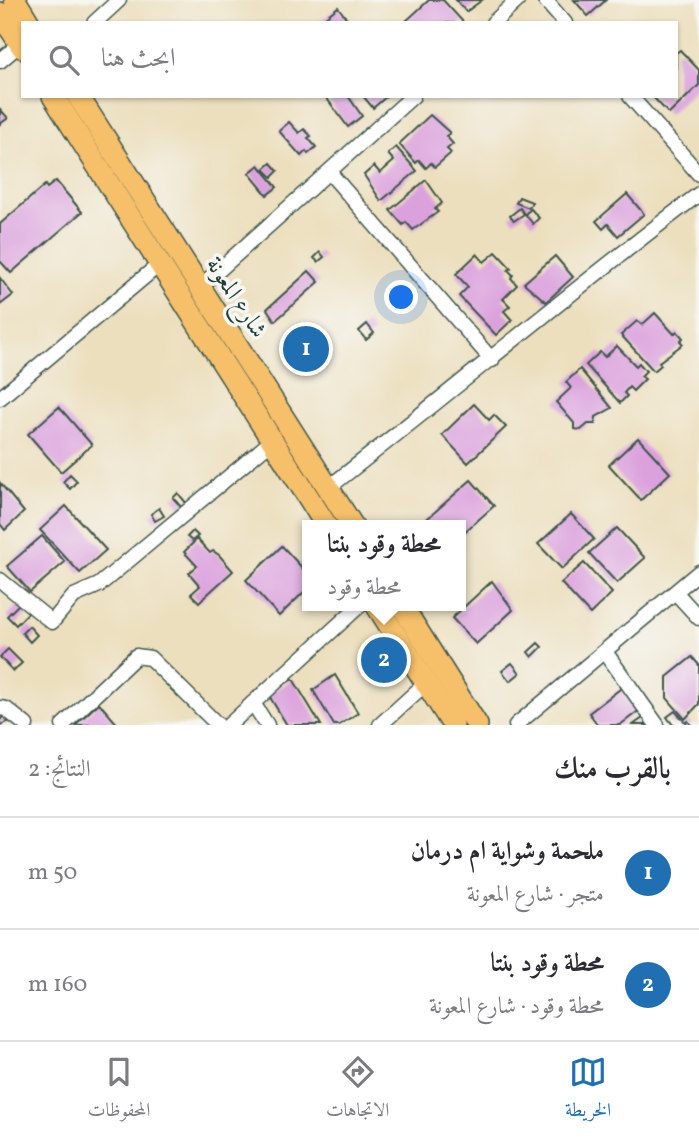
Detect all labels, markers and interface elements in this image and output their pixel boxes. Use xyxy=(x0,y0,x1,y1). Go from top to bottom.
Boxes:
search box xyxy=(21,21,678,98)
icon: search xyxy=(45,41,83,79)
text: ابحث هنا xyxy=(101,41,176,77)
street label: شارع المعونة xyxy=(195,251,274,346)
your location xyxy=(384,280,418,314)
pin: 1 xyxy=(283,323,329,375)
popup xyxy=(302,520,466,611)
text: محطة وقود بنتا xyxy=(327,527,441,563)
text: محطة وقود xyxy=(327,572,401,604)
pin: 2 xyxy=(361,634,407,686)
text: بالقرب منك xyxy=(554,749,671,791)
text: النتائج: 2 xyxy=(28,754,91,786)
text: ملحمة وشواية ام درمان xyxy=(410,834,604,870)
text: 50 m xyxy=(28,857,77,889)
text: 1 xyxy=(643,857,653,889)
text: متجر · شارع المعونة xyxy=(467,879,604,911)
text: محطة وقود بنتا xyxy=(490,946,604,982)
text: 160 m xyxy=(28,969,87,1001)
text: 2 xyxy=(642,969,654,1001)
text: محطة وقود · شارع المعونة xyxy=(429,991,604,1023)
tab: المحفوظات xyxy=(88,1053,150,1128)
tab: الاتجاهات xyxy=(326,1053,389,1128)
tab: الخريطة xyxy=(565,1053,611,1128)

